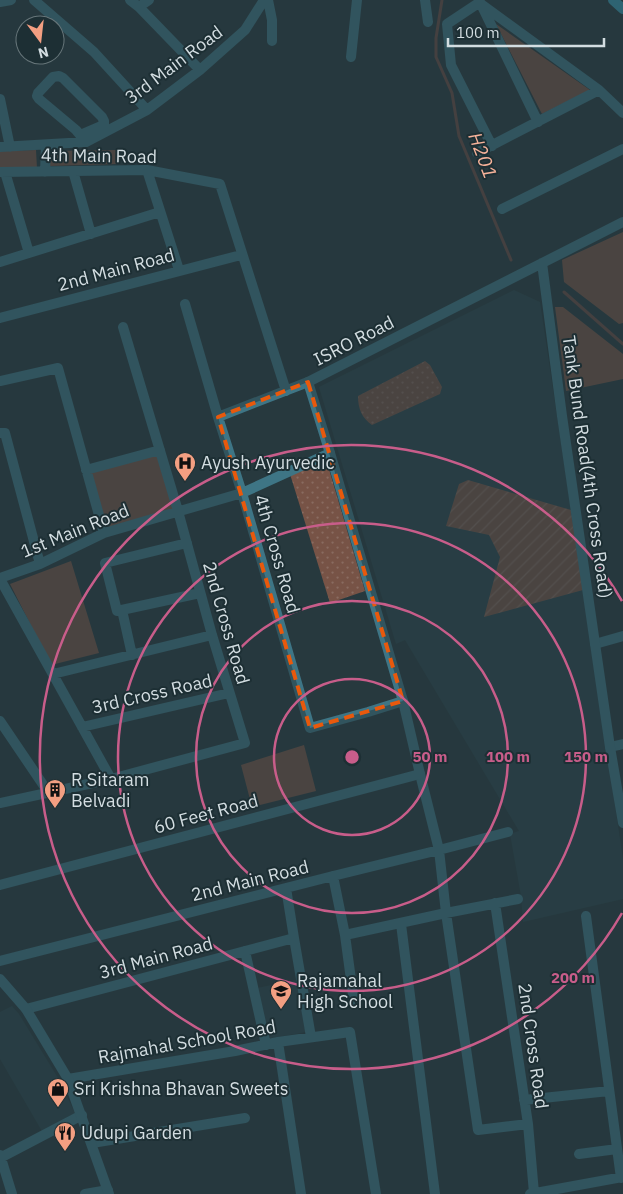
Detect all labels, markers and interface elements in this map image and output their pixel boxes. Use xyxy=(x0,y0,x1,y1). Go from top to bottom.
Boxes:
north arrow xyxy=(15,15,65,65)
scale bar xyxy=(448,15,604,47)
street label: 3rd Main Road xyxy=(120,20,227,109)
text: 100 m xyxy=(456,23,500,42)
text: N xyxy=(36,43,51,63)
water label: H201 xyxy=(463,129,503,181)
street label: 4th Main Road xyxy=(41,143,157,168)
street label: 2nd Main Road xyxy=(55,243,177,296)
street label: ISRO Road xyxy=(310,310,398,371)
street label: Tank Bund Road(4th Cross Road) xyxy=(558,334,617,600)
hospital icon: Ayush Ayurvedic xyxy=(173,451,197,482)
place label: Ayush Ayurvedic xyxy=(201,451,335,474)
street label: 4th Cross Road xyxy=(250,492,305,616)
street label: 1st Main Road xyxy=(17,498,132,563)
street label: 2nd Cross Road xyxy=(198,559,255,687)
street label: 3rd Cross Road xyxy=(89,668,214,719)
text: 50 m xyxy=(413,747,447,766)
text: 100 m xyxy=(486,747,530,766)
text: 150 m xyxy=(564,747,608,766)
centre of rings xyxy=(343,748,361,766)
place label: R Sitaram Belvadi xyxy=(71,768,150,812)
building icon: R Sitaram Belvadi xyxy=(43,778,67,809)
street label: 60 Feet Road xyxy=(151,789,261,838)
street label: 2nd Main Road xyxy=(189,855,311,906)
street label: 3rd Main Road xyxy=(97,931,215,984)
text: 200 m xyxy=(551,968,595,987)
place label: Rajamahal High School xyxy=(297,969,393,1013)
school or university icon: Rajamahal High School xyxy=(269,979,293,1010)
street label: 2nd Cross Road xyxy=(513,982,554,1110)
street label: Rajmahal School Road xyxy=(96,1015,278,1068)
shop icon: Sri Krishna Bhavan Sweets xyxy=(46,1077,70,1108)
place label: Sri Krishna Bhavan Sweets xyxy=(74,1077,289,1100)
restaurant icon: Udupi Garden xyxy=(53,1121,77,1152)
place label: Udupi Garden xyxy=(81,1121,192,1144)

